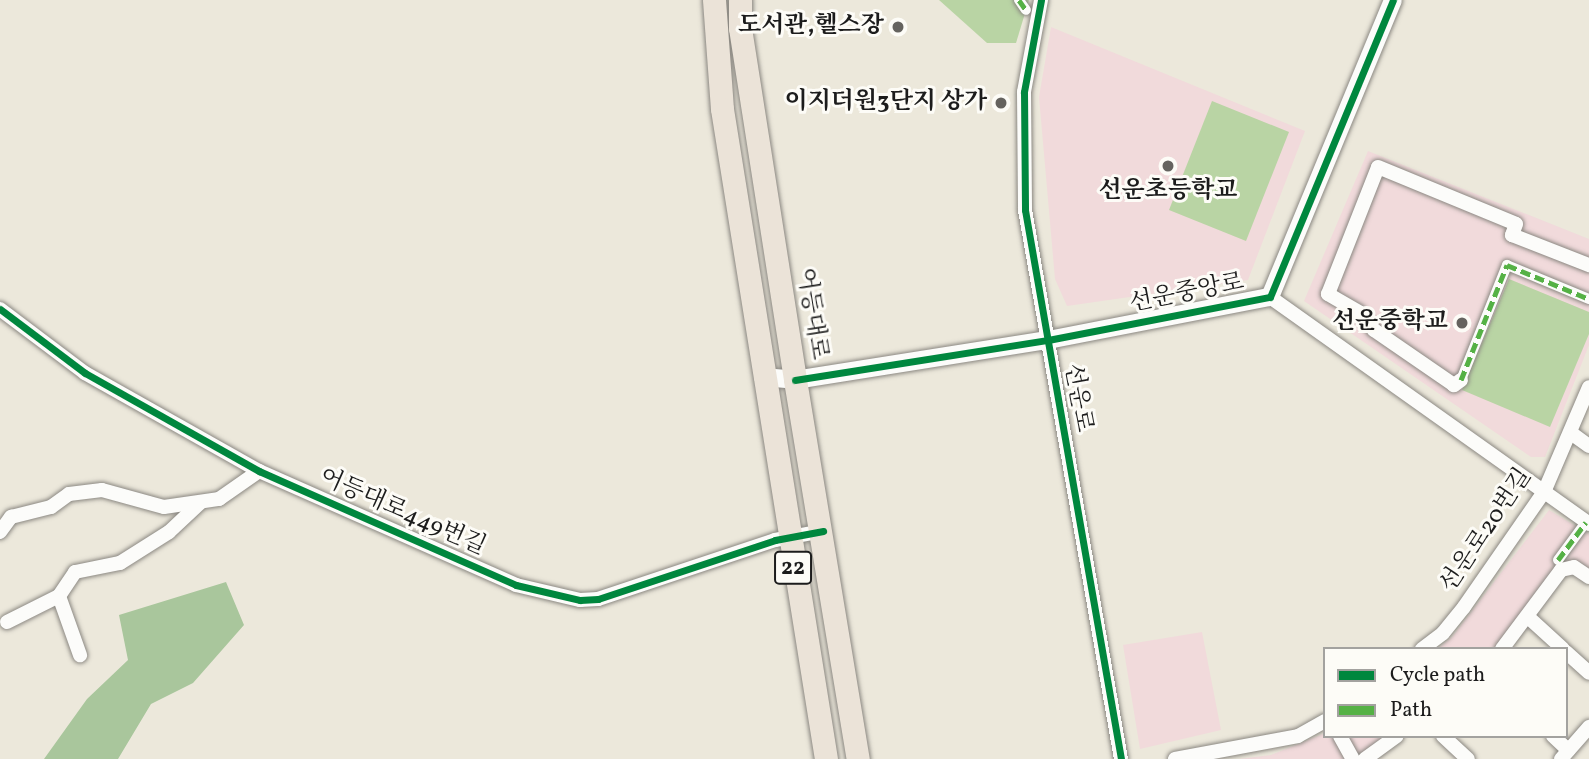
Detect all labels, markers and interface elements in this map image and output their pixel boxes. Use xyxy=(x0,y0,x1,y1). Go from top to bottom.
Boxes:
place label: 도서관,헬스장 xyxy=(738,13,884,41)
marker: 도서관,헬스장 xyxy=(890,19,906,35)
place label: 이지더원3단지 상가 xyxy=(784,89,987,117)
marker: 이지더원3단지 상가 xyxy=(993,95,1009,111)
marker: 선운초등학교 xyxy=(1160,158,1176,174)
place label: 선운초등학교 xyxy=(1098,178,1238,206)
street label: 어등대로 xyxy=(790,266,832,362)
street label: 선운중앙로 xyxy=(1127,269,1247,319)
place label: 선운중학교 xyxy=(1332,309,1448,337)
marker: 선운중학교 xyxy=(1454,315,1470,331)
street label: 선운로 xyxy=(1057,361,1097,435)
street label: 어등대로449번길 xyxy=(314,463,490,563)
street label: 선운로20번길 xyxy=(1435,464,1539,598)
road number: 22 xyxy=(774,548,812,588)
legend xyxy=(1323,647,1568,738)
text: Cycle path xyxy=(1390,661,1485,690)
text: Path xyxy=(1390,696,1432,725)

